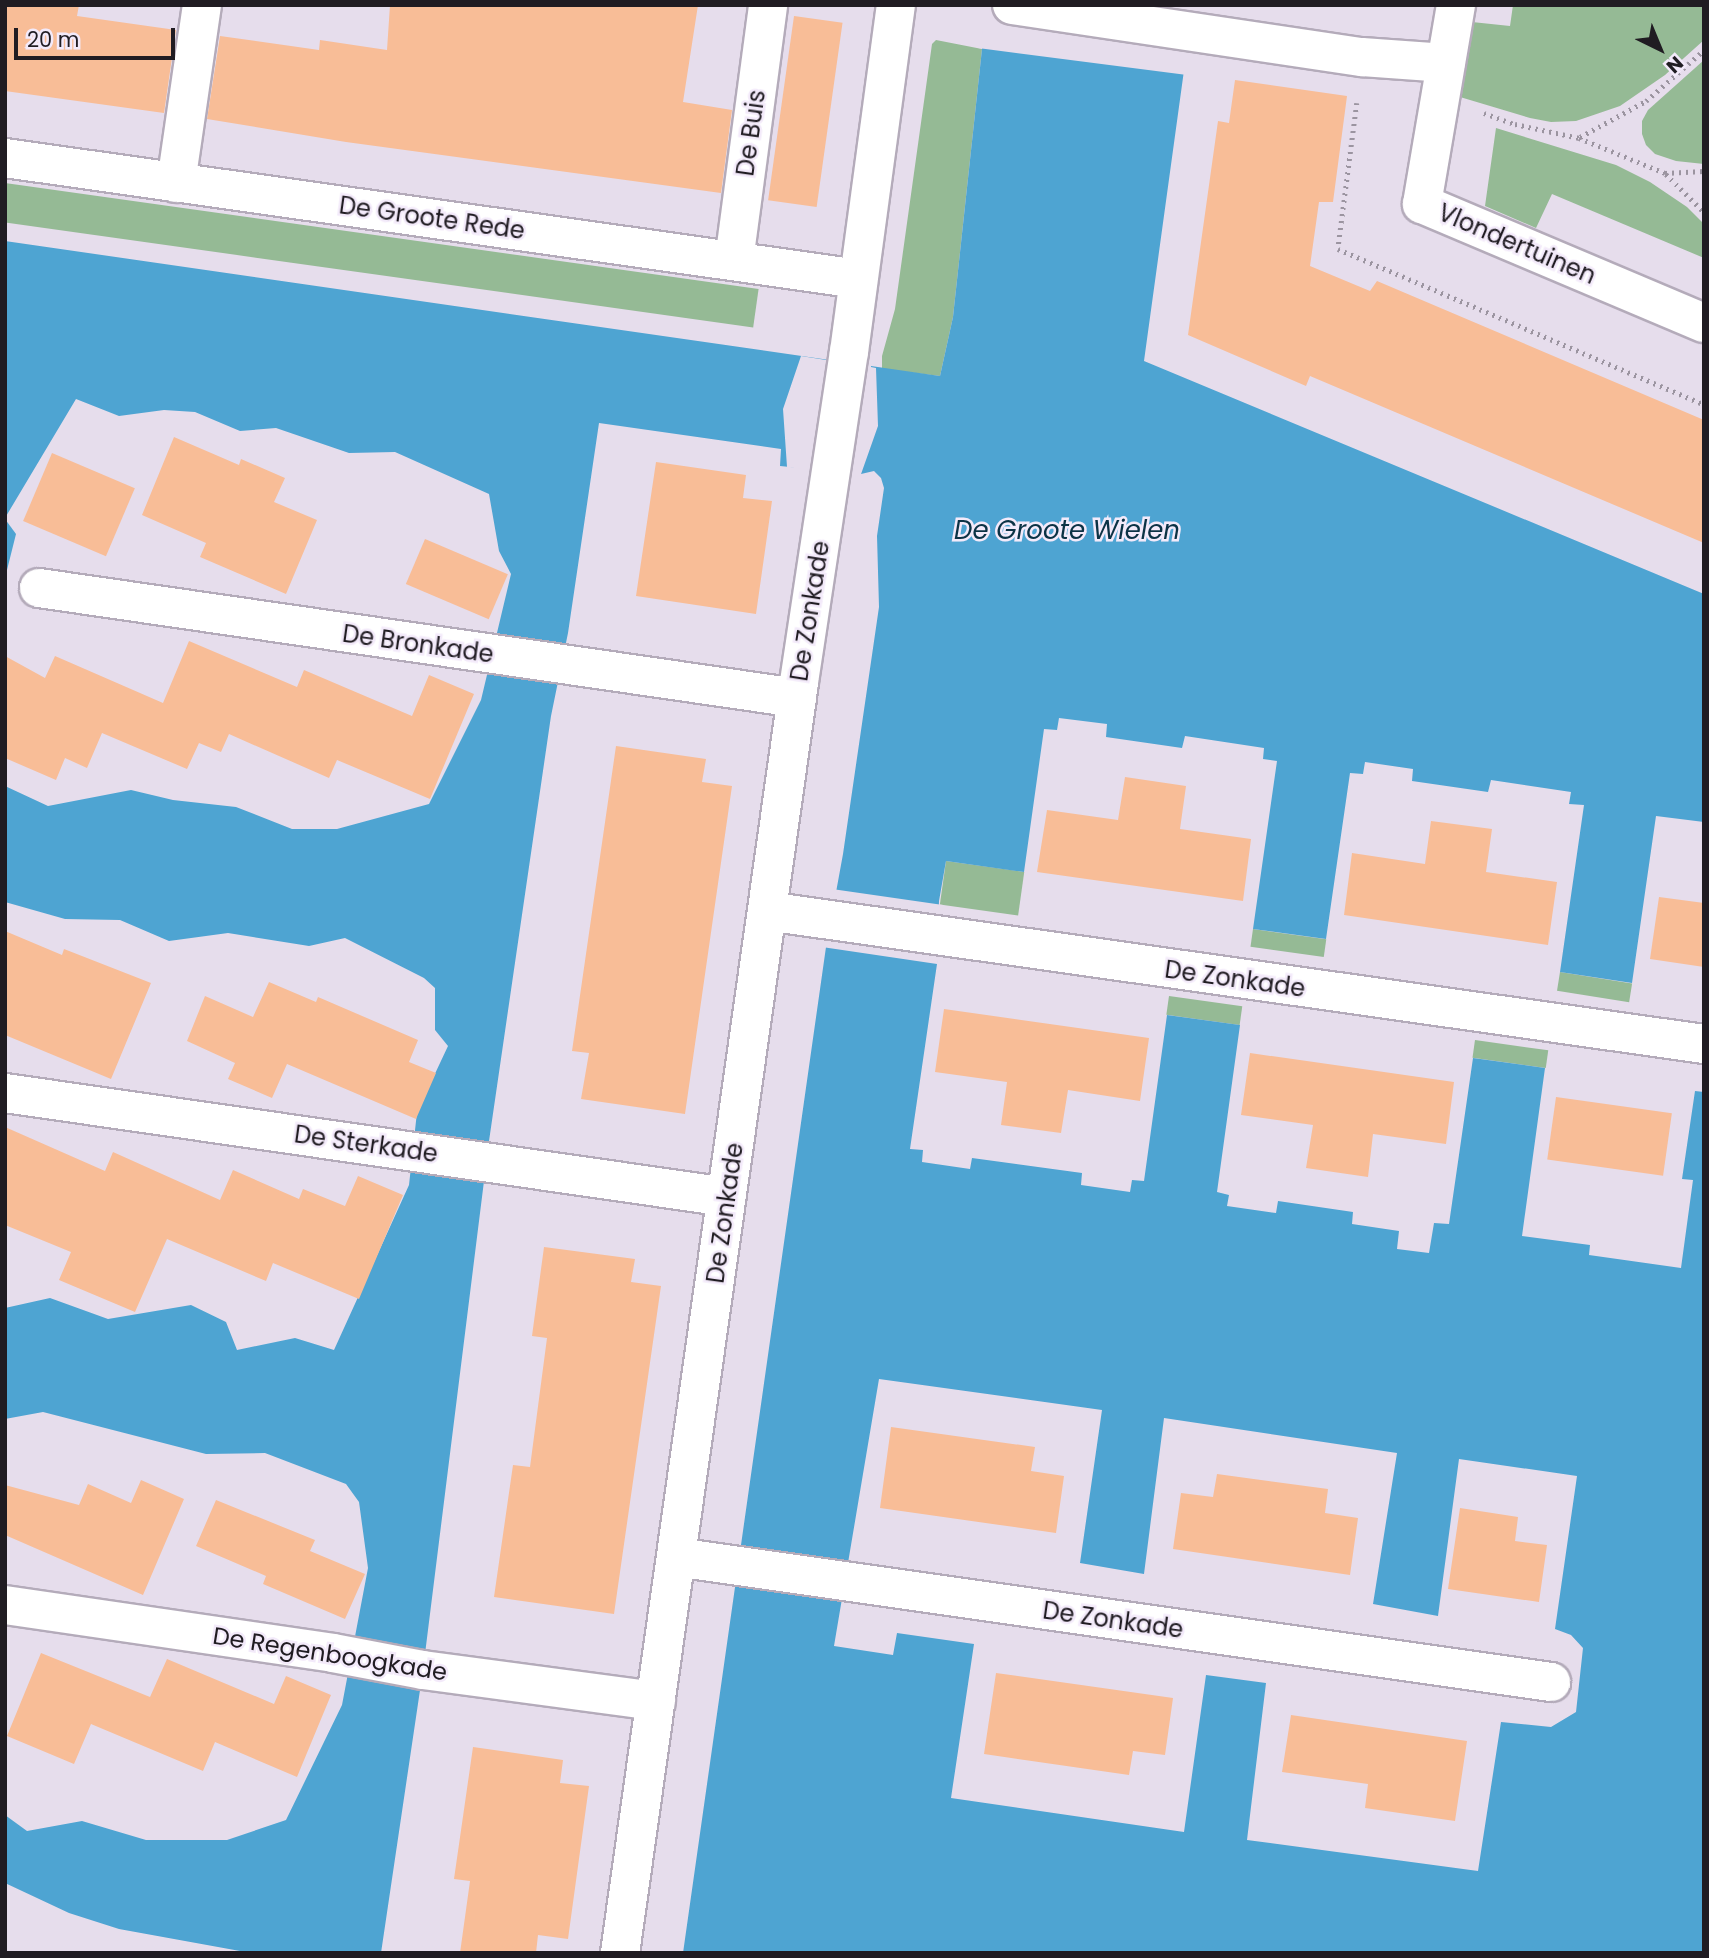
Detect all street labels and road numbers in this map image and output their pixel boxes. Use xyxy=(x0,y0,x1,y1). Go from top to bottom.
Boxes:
street label: De Buis xyxy=(731,88,771,178)
street label: De Groote Rede xyxy=(337,191,527,245)
street label: Vlondertuinen xyxy=(1434,198,1600,290)
street label: De Zonkade xyxy=(785,539,835,683)
street label: De Bronkade xyxy=(341,619,495,669)
street label: De Zonkade xyxy=(1163,955,1307,1003)
street label: De Sterkade xyxy=(292,1120,440,1168)
street label: De Zonkade xyxy=(701,1141,749,1285)
street label: De Zonkade xyxy=(1041,1596,1185,1644)
street label: De Regenboogkade xyxy=(211,1621,449,1687)

